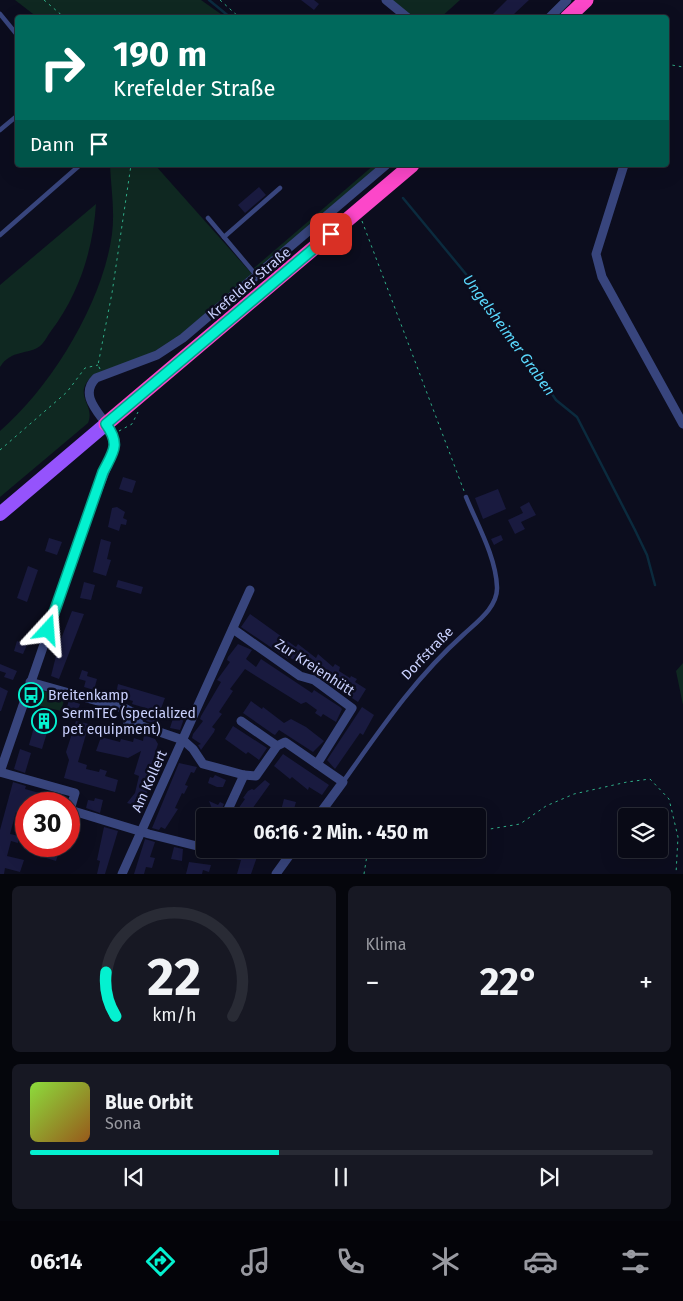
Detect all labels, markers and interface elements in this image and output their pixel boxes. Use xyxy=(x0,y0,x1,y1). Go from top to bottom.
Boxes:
text: 190 m xyxy=(113,33,207,75)
icon: right xyxy=(30,35,95,100)
text: Krefelder Straße xyxy=(113,75,275,102)
icon: arrive xyxy=(85,130,113,158)
text: Dann xyxy=(30,133,75,156)
pin xyxy=(310,213,352,255)
icon: arrive xyxy=(317,220,345,248)
street label: Krefelder Straße xyxy=(204,244,294,323)
water label: Ungelsheimer Graben xyxy=(459,271,559,399)
position arrow xyxy=(21,603,73,655)
street label: Dorfstraße xyxy=(398,623,457,683)
street label: Zur Kreienhütt xyxy=(272,635,358,700)
bus stop icon: Breitenkamp xyxy=(18,682,44,708)
place label: Breitenkamp xyxy=(48,687,129,704)
place label: SermTEC (specialized pet equipment) xyxy=(62,705,196,738)
building icon: SermTEC (specialized pet equipment) xyxy=(31,708,57,734)
street label: Am Kollert xyxy=(128,747,171,815)
speed limit sign: 30 xyxy=(15,792,80,857)
map controls xyxy=(618,808,668,858)
button: layers xyxy=(618,808,668,858)
text: 06:16 · 2 Min. · 450 m xyxy=(254,821,428,844)
text: Klima xyxy=(366,935,407,954)
text: 22 xyxy=(147,946,201,1009)
text: 22° xyxy=(480,959,539,1005)
text: − xyxy=(366,966,380,999)
text: + xyxy=(639,966,653,999)
text: km/h xyxy=(152,1004,196,1026)
text: Blue Orbit xyxy=(105,1091,193,1114)
text: Sona xyxy=(105,1114,141,1133)
icon: previous xyxy=(120,1163,148,1191)
icon: pause xyxy=(327,1163,355,1191)
icon: next xyxy=(535,1163,563,1191)
icon: directions xyxy=(143,1244,178,1279)
icon: music xyxy=(238,1244,273,1279)
icon: phone xyxy=(333,1244,368,1279)
icon: climate xyxy=(428,1244,463,1279)
icon: car xyxy=(523,1244,558,1279)
icon: filters xyxy=(618,1244,653,1279)
text: 06:14 xyxy=(30,1248,82,1275)

